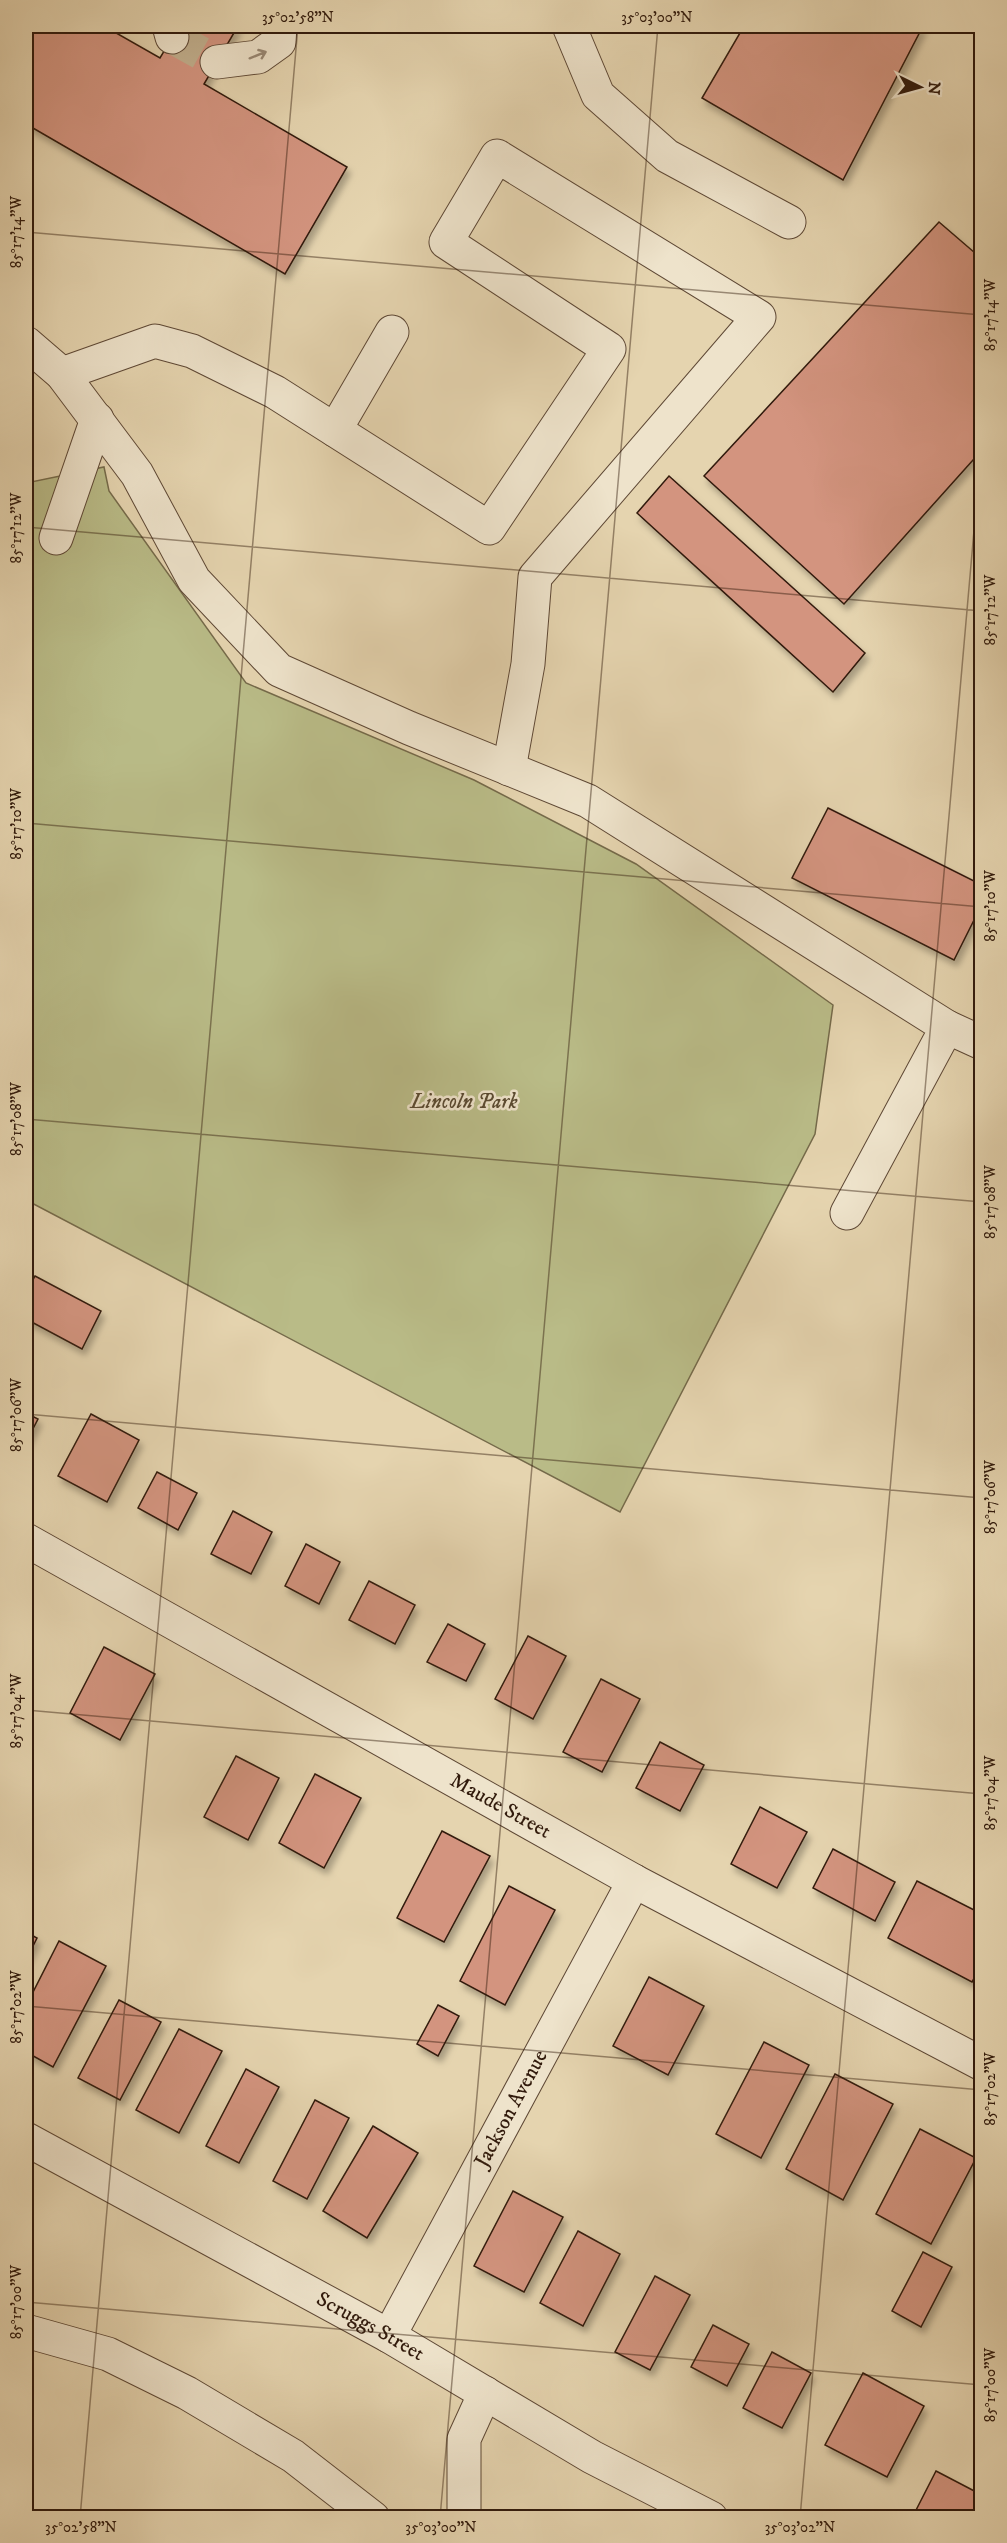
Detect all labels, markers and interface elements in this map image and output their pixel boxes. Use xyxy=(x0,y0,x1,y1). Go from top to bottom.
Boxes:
text: 35°02'58"N xyxy=(262,8,334,27)
text: 35°03'00"N xyxy=(621,8,693,27)
one-way arrow xyxy=(248,48,266,59)
north arrow xyxy=(890,57,950,117)
text: N xyxy=(923,81,944,96)
text: 85°17'14"W xyxy=(7,196,26,268)
text: 85°17'14"W xyxy=(981,279,1000,351)
text: 85°17'12"W xyxy=(7,492,26,564)
text: 85°17'12"W xyxy=(981,574,1000,646)
text: 85°17'10"W xyxy=(7,788,26,860)
text: 85°17'10"W xyxy=(981,870,1000,942)
text: 85°17'08"W xyxy=(7,1082,26,1156)
park label: Lincoln Park xyxy=(409,1089,518,1115)
text: 85°17'08"W xyxy=(981,1165,1000,1239)
text: 85°17'06"W xyxy=(7,1378,26,1452)
text: 85°17'06"W xyxy=(981,1460,1000,1534)
text: 85°17'04"W xyxy=(7,1673,26,1748)
text: 85°17'04"W xyxy=(981,1755,1000,1830)
street label: Maude Street xyxy=(445,1767,556,1845)
text: 85°17'02"W xyxy=(7,1970,26,2044)
street label: Jackson Avenue xyxy=(468,2045,554,2174)
text: 85°17'02"W xyxy=(981,2052,1000,2126)
text: 85°17'00"W xyxy=(7,2265,26,2339)
street label: Scruggs Street xyxy=(312,2286,429,2367)
text: 85°17'00"W xyxy=(981,2348,1000,2422)
text: 35°02'58"N xyxy=(45,2518,117,2537)
text: 35°03'00"N xyxy=(405,2518,477,2537)
text: 35°03'02"N xyxy=(765,2518,835,2537)

